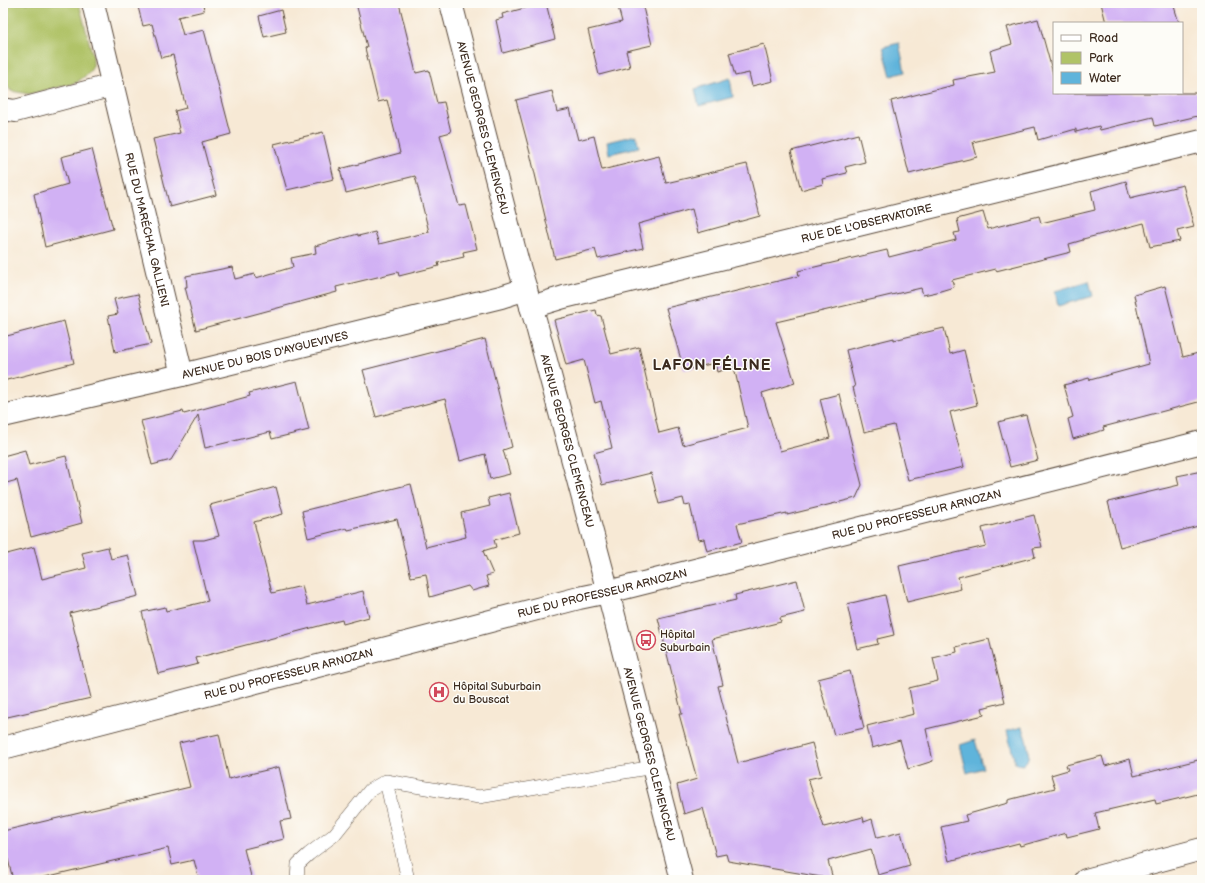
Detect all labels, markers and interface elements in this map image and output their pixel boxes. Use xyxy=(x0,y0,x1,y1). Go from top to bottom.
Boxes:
legend xyxy=(1053,22,1183,94)
text: Road xyxy=(1089,31,1118,46)
street label: AVENUE GEORGES CLEMENCEAU xyxy=(455,40,512,216)
text: Park xyxy=(1089,51,1113,66)
text: Water xyxy=(1089,71,1121,86)
street label: RUE DU MARÉCHAL GALLIENI xyxy=(123,151,172,308)
street label: RUE DE L'OBSERVATOIRE xyxy=(800,201,933,245)
street label: AVENUE DU BOIS D'AYGUEVIVES xyxy=(181,328,350,381)
street label: AVENUE GEORGES CLEMENCEAU xyxy=(538,352,597,529)
district label: LAFON FÉLINE xyxy=(652,355,772,375)
street label: RUE DU PROFESSEUR ARNOZAN xyxy=(830,486,1003,542)
street label: RUE DU PROFESSEUR ARNOZAN xyxy=(516,566,688,620)
place label: Hôpital Suburbain xyxy=(660,628,710,654)
bus stop icon: Hôpital Suburbain xyxy=(635,629,657,651)
street label: RUE DU PROFESSEUR ARNOZAN xyxy=(203,645,374,702)
street label: AVENUE GEORGES CLEMENCEAU xyxy=(621,666,678,843)
place label: Hôpital Suburbain du Bouscat xyxy=(453,680,541,706)
hospital icon: Hôpital Suburbain du Bouscat xyxy=(428,681,450,703)

